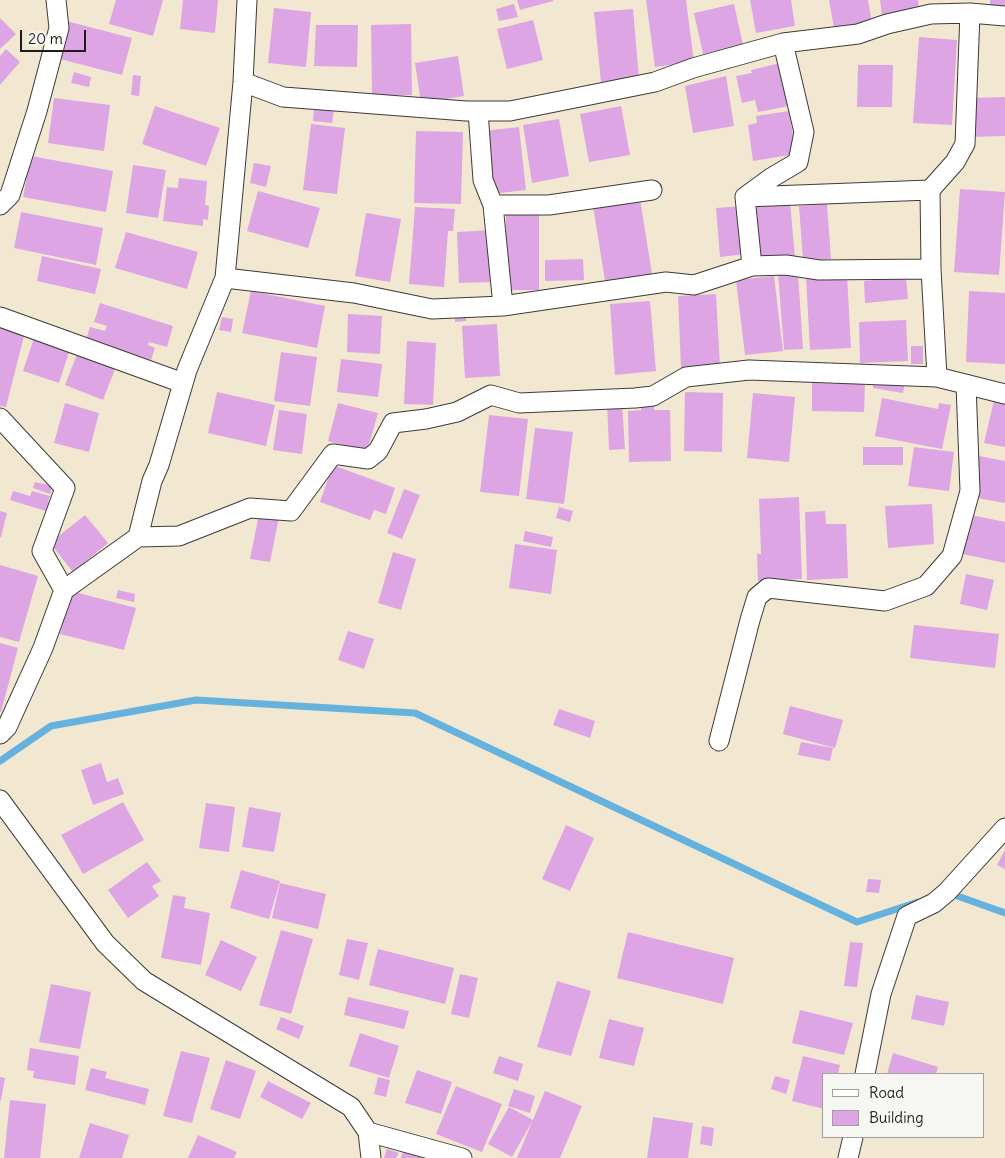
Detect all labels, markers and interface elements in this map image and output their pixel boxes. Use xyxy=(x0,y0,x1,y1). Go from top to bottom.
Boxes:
scale bar xyxy=(22,20,89,52)
text: 20 m xyxy=(28,29,63,48)
legend xyxy=(822,1073,985,1138)
text: Road xyxy=(869,1083,904,1102)
text: Building xyxy=(869,1108,924,1127)

